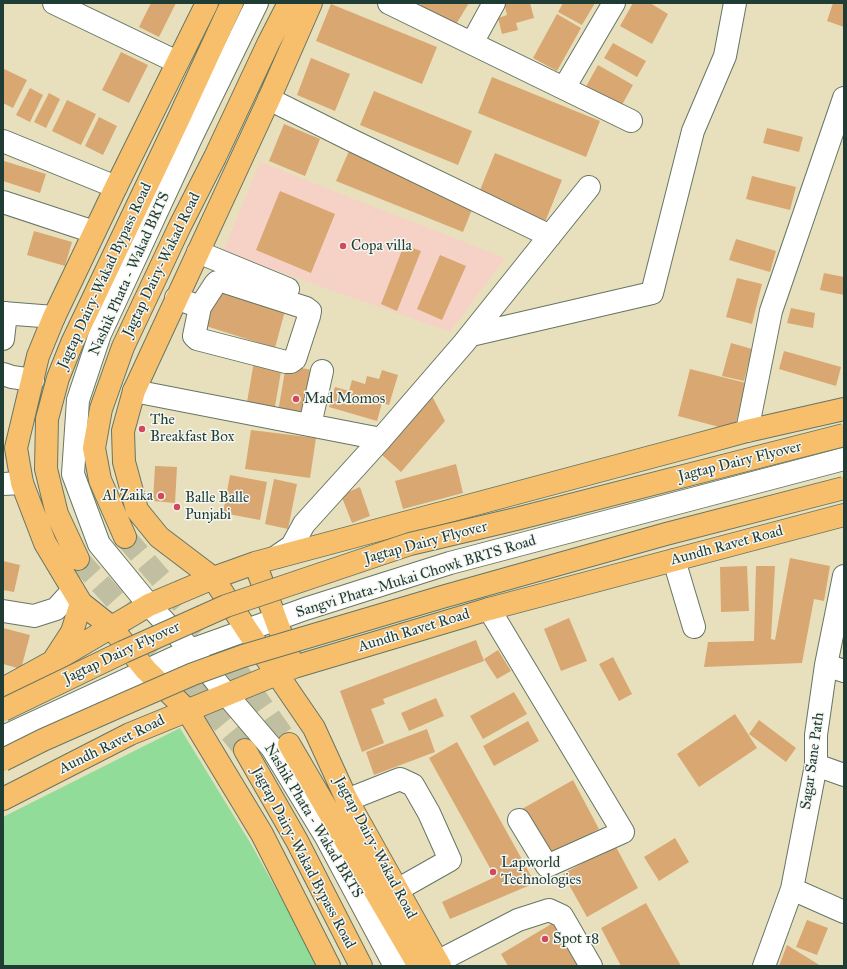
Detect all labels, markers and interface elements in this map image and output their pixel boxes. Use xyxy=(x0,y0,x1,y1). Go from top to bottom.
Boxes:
street label: Jagtap Dairy-Wakad Bypass Road xyxy=(54,180,156,372)
street label: Nashik Phata - Wakad BRTS xyxy=(86,189,174,359)
street label: Jagtap Dairy-Wakad Road xyxy=(119,190,205,340)
place label: Copa villa xyxy=(351,237,412,255)
marker: Copa villa xyxy=(338,241,348,251)
place label: Mad Momos xyxy=(304,390,385,408)
marker: Mad Momos xyxy=(291,394,301,404)
place label: The Breakfast Box xyxy=(150,411,234,446)
marker: The Breakfast Box xyxy=(137,424,147,434)
street label: Jagtap Dairy Flyover xyxy=(676,438,804,486)
place label: Al Zaika xyxy=(102,487,153,505)
place label: Balle Balle Punjabi xyxy=(185,489,249,524)
marker: Al Zaika xyxy=(156,491,166,501)
marker: Balle Balle Punjabi xyxy=(172,502,182,512)
street label: Jagtap Dairy Flyover xyxy=(363,518,489,568)
street label: Aundh Ravet Road xyxy=(669,522,785,570)
street label: Sangvi Phata-Mukai Chowk BRTS Road xyxy=(294,532,538,622)
street label: Aundh Ravet Road xyxy=(356,605,472,657)
street label: Jagtap Dairy Flyover xyxy=(61,618,183,688)
street label: Sagar Sane Path xyxy=(797,711,829,811)
street label: Aundh Ravet Road xyxy=(56,712,168,778)
street label: Nashik Phata - Wakad BRTS xyxy=(260,740,366,902)
street label: Jagtap Dairy-Wakad Bypass Road xyxy=(247,764,359,952)
street label: Jagtap Dairy-Wakad Road xyxy=(330,774,420,922)
place label: Lapworld Technologies xyxy=(501,854,581,889)
marker: Lapworld Technologies xyxy=(488,867,498,877)
place label: Spot 18 xyxy=(553,930,599,948)
marker: Spot 18 xyxy=(540,934,550,944)

